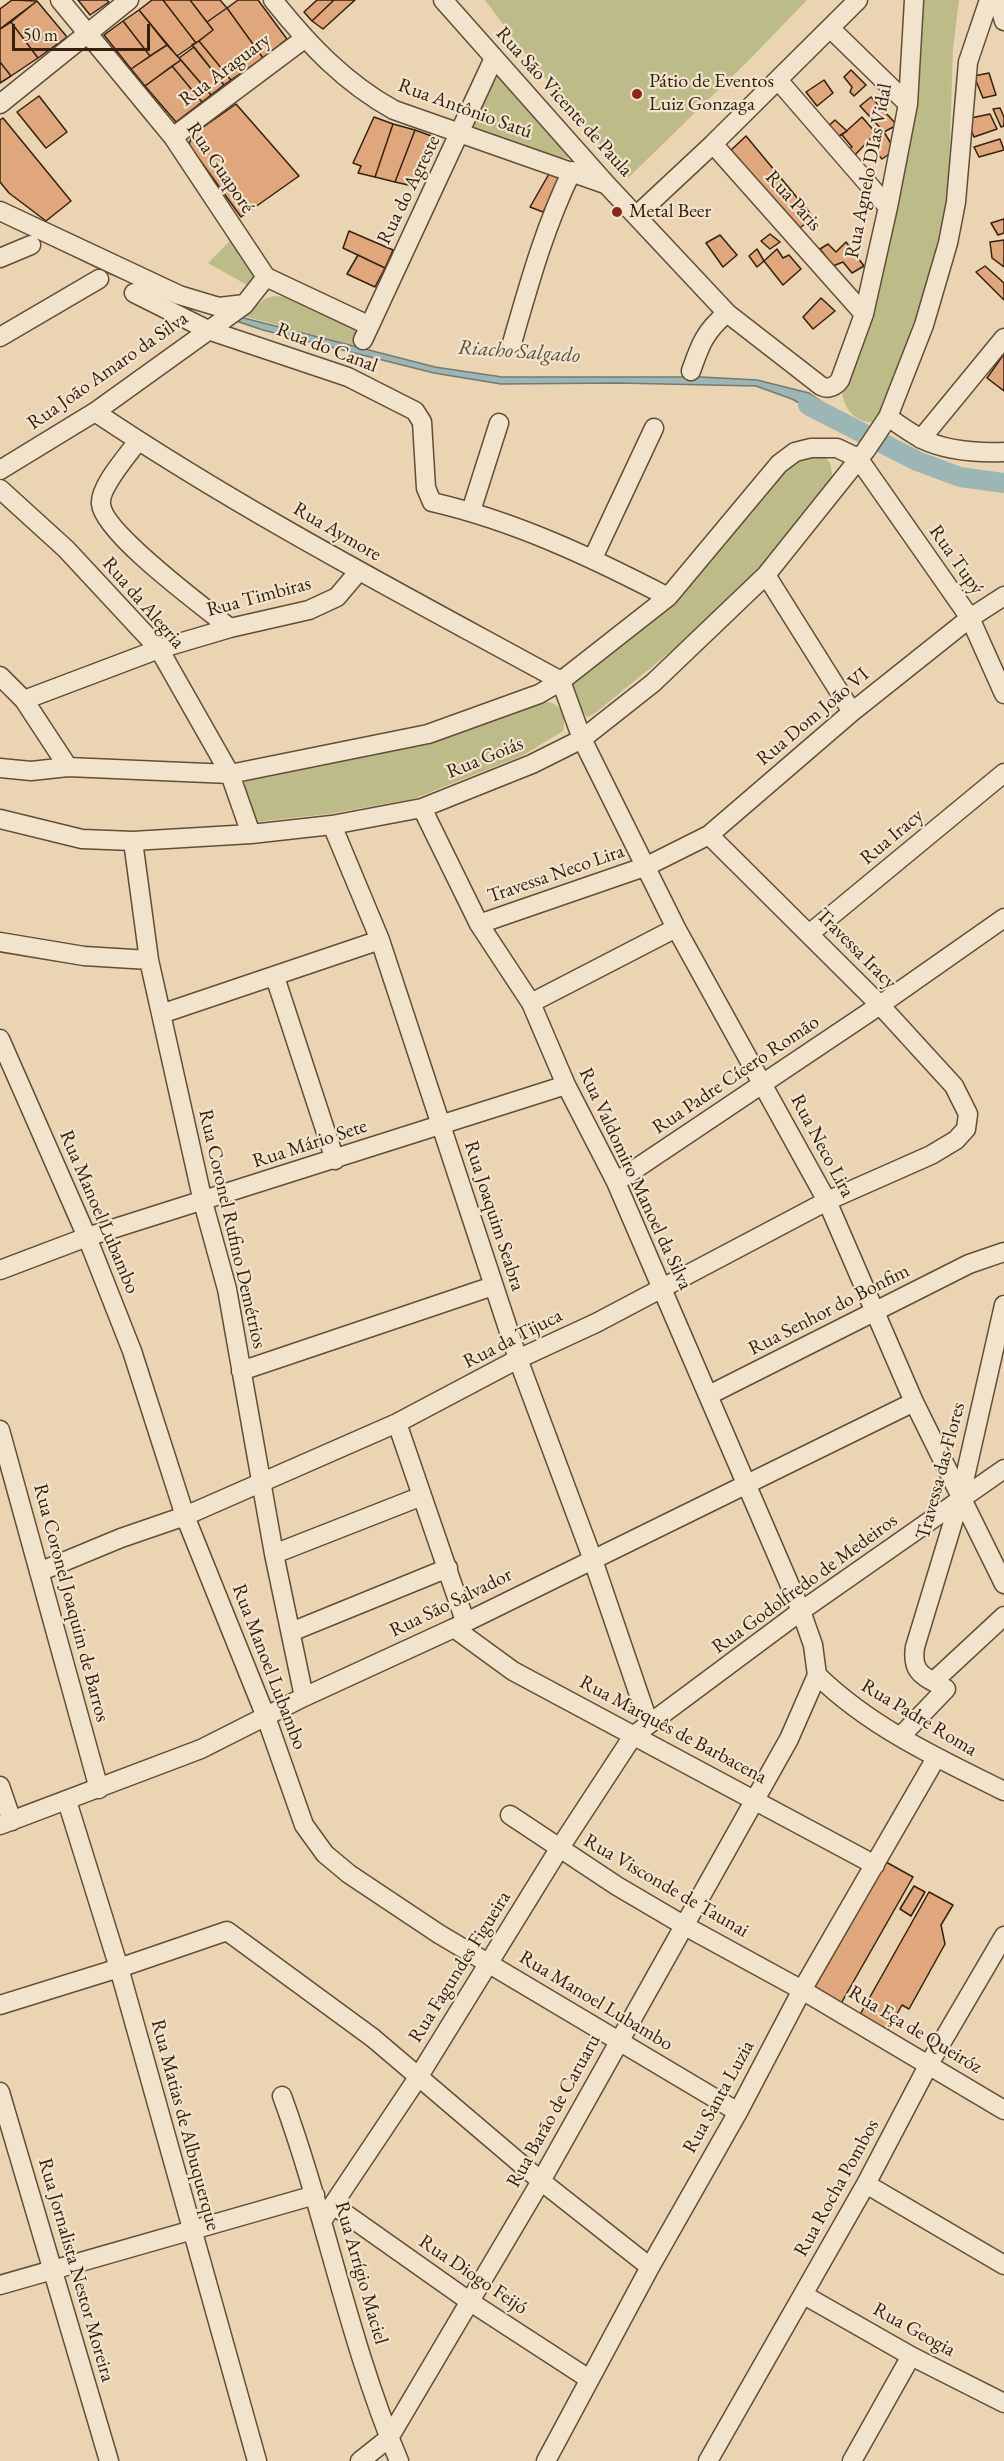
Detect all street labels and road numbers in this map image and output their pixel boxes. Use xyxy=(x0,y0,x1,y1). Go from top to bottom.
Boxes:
street label: Rua São Vicente de Paula xyxy=(490,22,638,182)
street label: Rua Araguary xyxy=(175,28,275,112)
street label: Rua Antônio Satú xyxy=(395,74,535,144)
street label: Rua Agnelo DIas Vidal xyxy=(840,82,898,260)
street label: Rua Guaporé xyxy=(181,118,259,218)
street label: Rua do Agreste xyxy=(372,132,446,248)
street label: Rua Paris xyxy=(760,166,826,236)
street label: Rua João Amaro da Silva xyxy=(23,307,193,435)
street label: Rua do Canal xyxy=(273,318,381,378)
street label: Rua Aymore xyxy=(289,497,385,567)
street label: Rua Tupý xyxy=(923,521,989,599)
street label: Rua da Alegria xyxy=(97,552,189,654)
street label: Rua Timbiras xyxy=(204,572,314,622)
street label: Rua Dom João VI xyxy=(752,663,874,771)
street label: Rua Goiás xyxy=(443,732,527,784)
street label: Rua Iracy xyxy=(856,804,928,870)
street label: Travessa Neco Lira xyxy=(485,839,627,909)
street label: Travessa Iracy xyxy=(811,904,901,994)
street label: Rua Padre Cícero Romão xyxy=(648,1010,824,1140)
street label: Rua Valdomiro Manoel da Silva xyxy=(573,1064,697,1294)
street label: Rua Neco Lira xyxy=(785,1090,859,1202)
street label: Rua Coronel Rufino Demétrios xyxy=(193,1107,271,1351)
street label: Rua Mário Sete xyxy=(250,1114,370,1174)
street label: Rua Manoel Lubambo xyxy=(54,1127,144,1297)
street label: Rua Joaquim Seabra xyxy=(458,1138,530,1294)
street label: Rua Senhor do Bonfim xyxy=(744,1259,914,1361)
street label: Rua da Tijuca xyxy=(459,1304,567,1374)
street label: Travessa das Flores xyxy=(911,1400,971,1542)
street label: Rua Coronel Joaquim de Barros xyxy=(28,1481,114,1725)
street label: Rua Godolfredo de Medeiros xyxy=(708,1509,902,1659)
street label: Rua São Salvador xyxy=(386,1563,516,1643)
street label: Rua Manoel Lubambo xyxy=(226,1581,312,1753)
street label: Rua Marquês de Barbacena xyxy=(575,1670,771,1790)
street label: Rua Padre Roma xyxy=(857,1674,981,1762)
street label: Rua Visconde de Taunai xyxy=(579,1829,753,1943)
street label: Rua Fagundes Figueira xyxy=(404,1887,516,2047)
street label: Rua Manoel Lubambo xyxy=(515,1946,677,2056)
street label: Rua Eça de Queiróz xyxy=(844,1981,986,2079)
street label: Rua Matias de Albuquerque xyxy=(145,2017,225,2233)
street label: Rua Barão de Caruaru xyxy=(502,2030,606,2192)
street label: Rua Santa Luzia xyxy=(678,2036,760,2158)
street label: Rua Rocha Pombos xyxy=(789,2115,885,2261)
street label: Rua Jornalista Nestor Moreira xyxy=(33,2155,119,2385)
street label: Rua Arrígio Maciel xyxy=(329,2199,393,2347)
street label: Rua Diogo Feijó xyxy=(414,2230,532,2320)
street label: Rua Geogia xyxy=(869,2298,959,2362)

